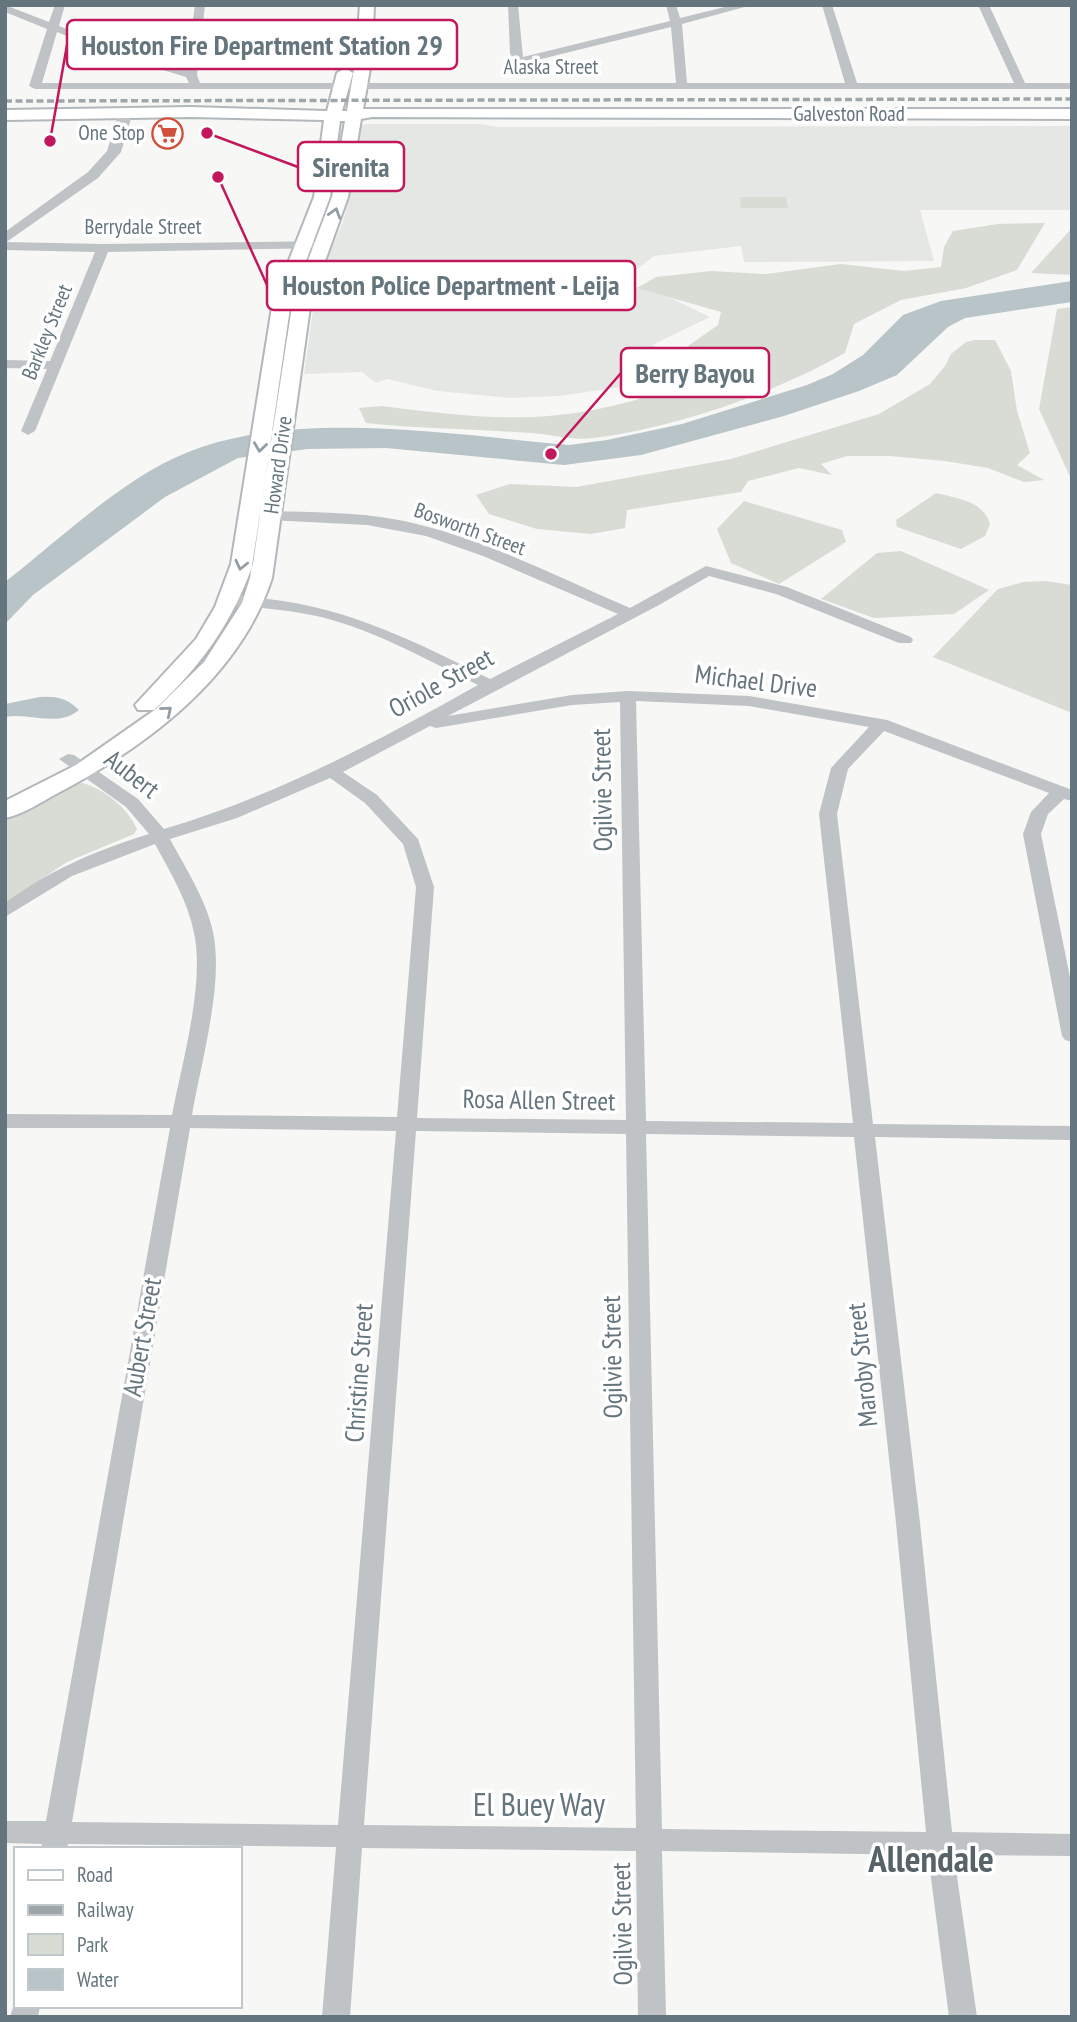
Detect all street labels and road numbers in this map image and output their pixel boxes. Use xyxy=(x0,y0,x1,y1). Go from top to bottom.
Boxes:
street label: Alaska Street xyxy=(504,53,599,80)
street label: Galveston Road xyxy=(793,100,905,127)
street label: Berrydale Street xyxy=(85,213,202,240)
street label: Barkley Street xyxy=(15,280,78,384)
street label: Howard Drive xyxy=(257,414,298,516)
street label: Bosworth Street xyxy=(411,496,530,561)
street label: Oriole Street xyxy=(383,640,499,725)
street label: Michael Drive xyxy=(693,657,819,704)
street label: Ogilvie Street xyxy=(584,728,619,852)
street label: Aubert xyxy=(98,742,166,805)
street label: Rosa Allen Street xyxy=(462,1082,616,1117)
street label: Aubert Street xyxy=(115,1275,168,1399)
street label: Ogilvie Street xyxy=(594,1295,629,1419)
street label: Maroby Street xyxy=(839,1301,884,1429)
street label: Christine Street xyxy=(337,1302,380,1444)
street label: El Buey Way xyxy=(473,1783,605,1825)
street label: Ogilvie Street xyxy=(604,1862,639,1986)

